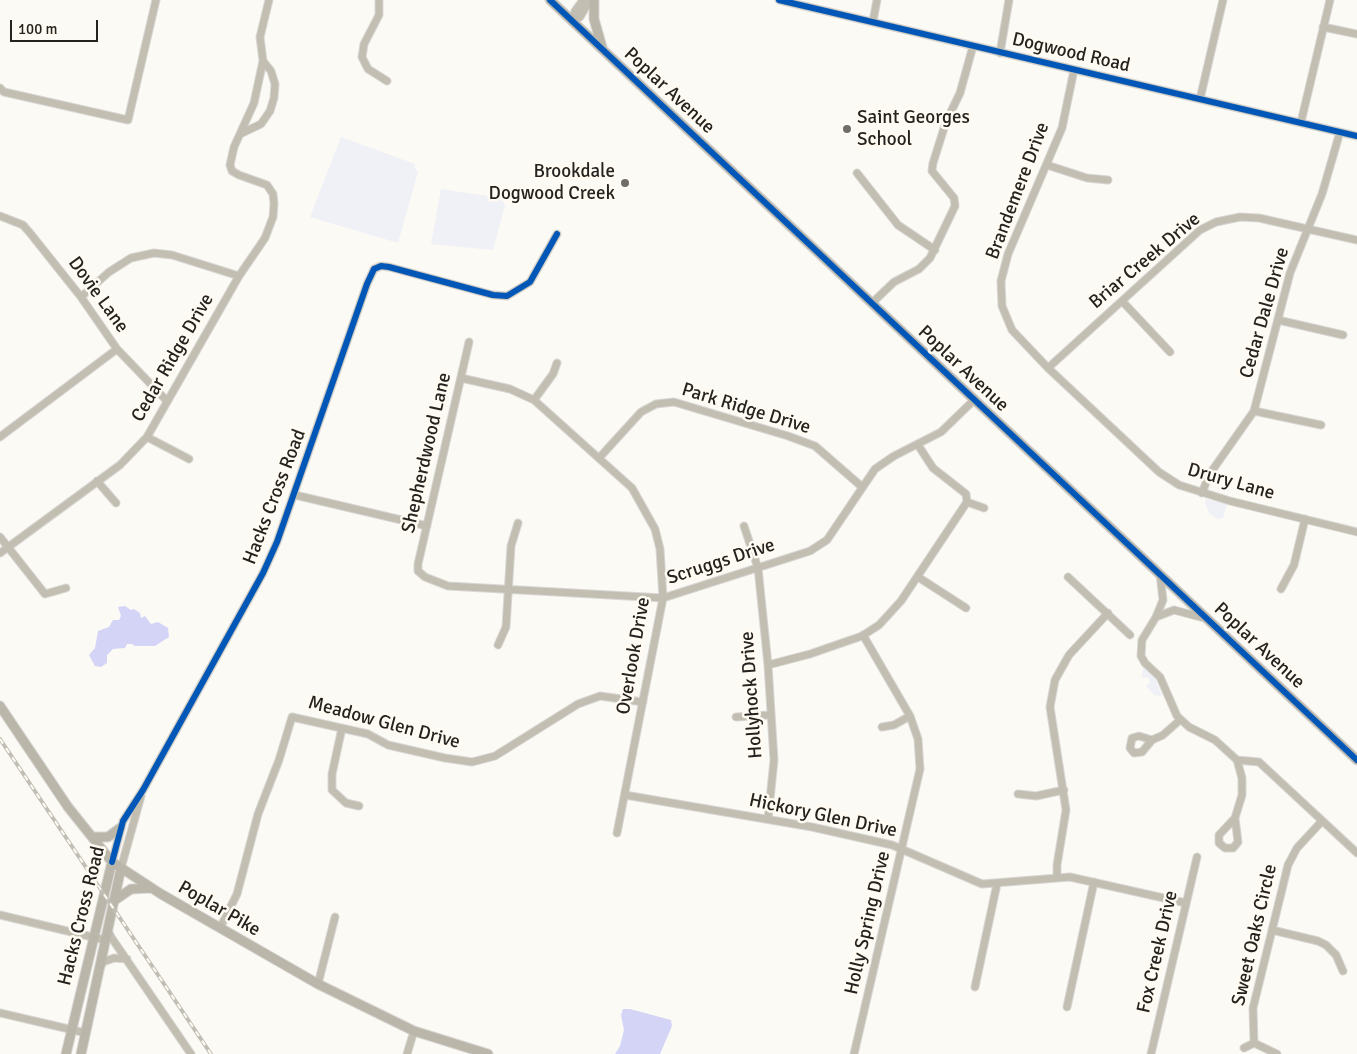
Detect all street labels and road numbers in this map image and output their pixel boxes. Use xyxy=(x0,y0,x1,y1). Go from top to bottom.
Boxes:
street label: Dogwood Road xyxy=(1010,28,1132,78)
street label: Poplar Avenue xyxy=(619,43,719,139)
street label: Brandemere Drive xyxy=(981,119,1055,263)
street label: Briar Creek Drive xyxy=(1085,208,1205,314)
street label: Cedar Dale Drive xyxy=(1235,245,1295,381)
street label: Dovie Lane xyxy=(63,253,133,337)
street label: Cedar Ridge Drive xyxy=(127,290,219,426)
street label: Poplar Avenue xyxy=(913,321,1013,417)
street label: Shepherdwood Lane xyxy=(397,371,457,535)
street label: Park Ridge Drive xyxy=(679,379,813,439)
street label: Hacks Cross Road xyxy=(239,426,311,568)
street label: Drury Lane xyxy=(1185,459,1277,505)
street label: Scruggs Drive xyxy=(664,534,778,590)
street label: Overlook Drive xyxy=(612,596,656,716)
street label: Poplar Avenue xyxy=(1209,598,1309,694)
street label: Hollyhock Drive xyxy=(736,631,768,759)
street label: Meadow Glen Drive xyxy=(306,692,462,754)
street label: Hickory Glen Drive xyxy=(747,789,899,843)
street label: Hacks Cross Road xyxy=(54,844,110,988)
street label: Holly Spring Drive xyxy=(840,849,896,997)
street label: Sweet Oaks Circle xyxy=(1228,862,1282,1008)
street label: Poplar Pike xyxy=(174,876,264,942)
street label: Fox Creek Drive xyxy=(1133,888,1183,1016)

